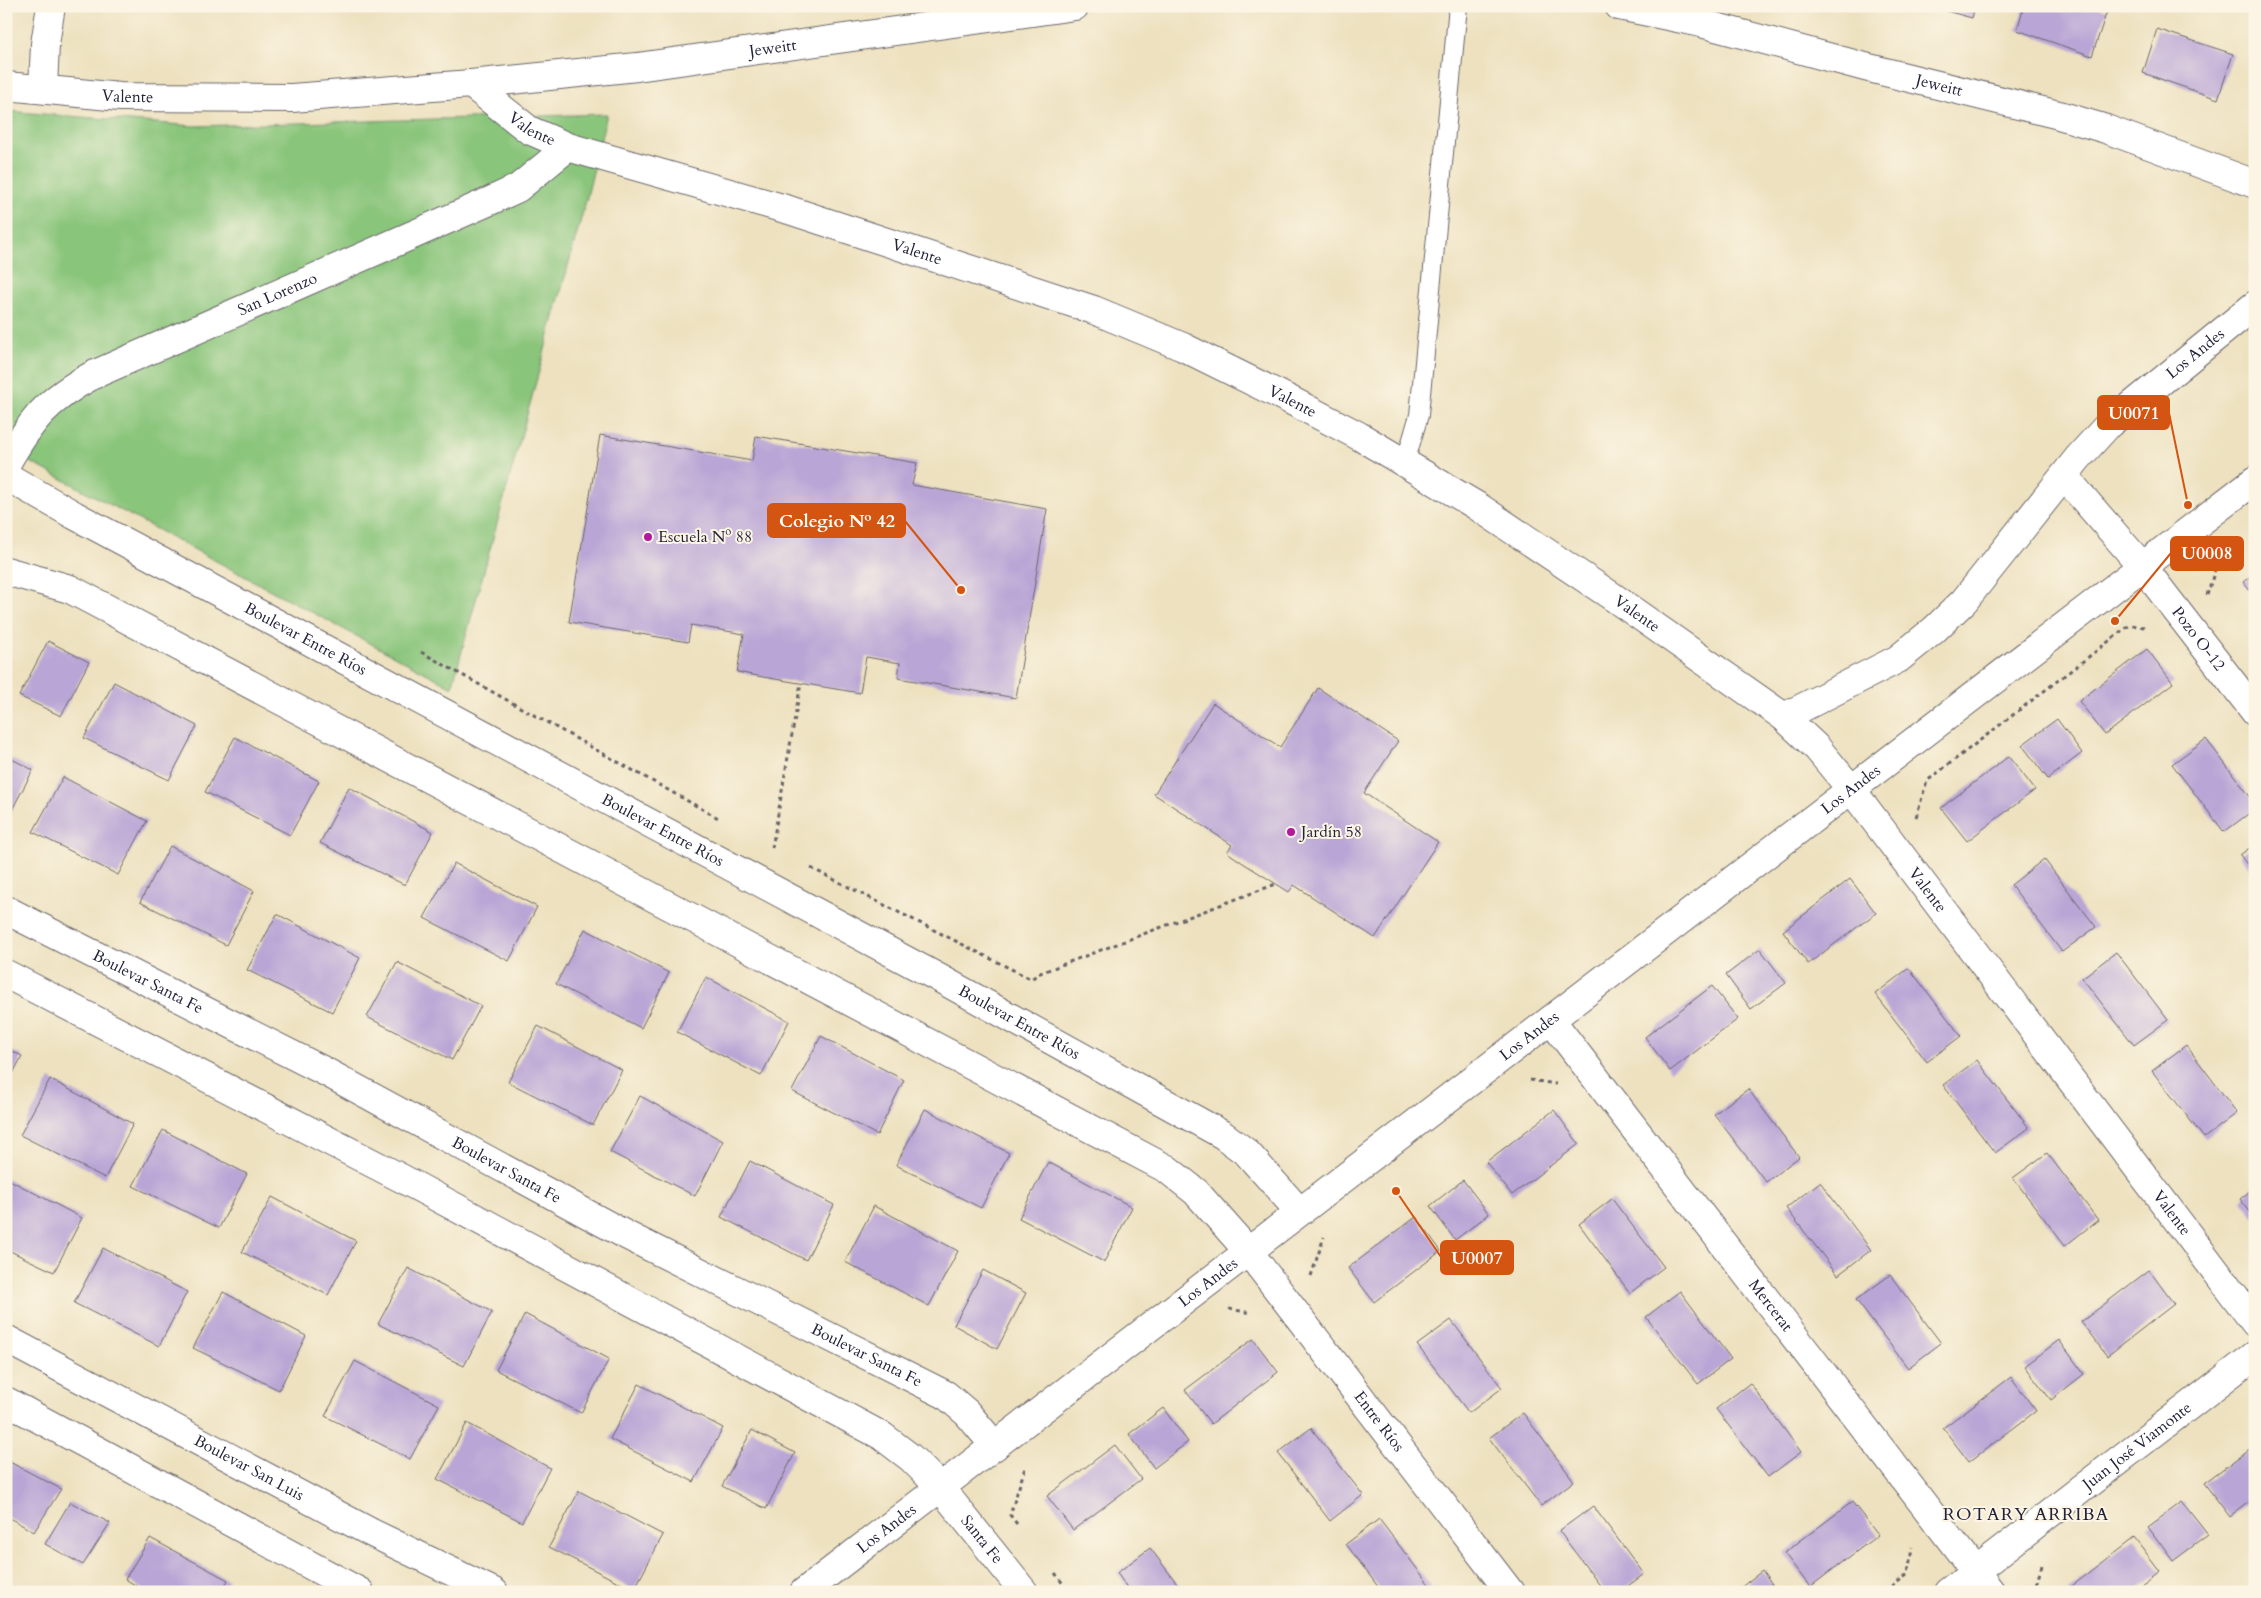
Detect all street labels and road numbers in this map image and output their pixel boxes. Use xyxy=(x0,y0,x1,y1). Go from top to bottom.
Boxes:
street label: Jeweitt xyxy=(746,34,798,63)
street label: Jeweitt xyxy=(1912,69,1965,102)
street label: Valente xyxy=(101,84,153,108)
street label: Valente xyxy=(504,107,559,151)
street label: Valente xyxy=(889,233,945,270)
street label: San Lorenzo xyxy=(234,267,321,321)
street label: Los Andes xyxy=(2161,323,2229,384)
street label: Valente xyxy=(1265,380,1320,423)
street label: Valente xyxy=(1610,590,1664,638)
street label: Boulevar Entre Ríos xyxy=(240,597,371,681)
street label: Pozo O-12 xyxy=(2166,602,2230,675)
street label: Los Andes xyxy=(1817,760,1885,820)
street label: Boulevar Entre Ríos xyxy=(598,788,728,872)
street label: Valente xyxy=(1903,863,1952,917)
street label: Boulevar Santa Fe xyxy=(89,945,207,1019)
street label: Boulevar Entre Ríos xyxy=(954,980,1084,1065)
street label: Los Andes xyxy=(1495,1006,1564,1066)
street label: Boulevar Santa Fe xyxy=(448,1131,565,1209)
street label: Valente xyxy=(2148,1186,2196,1240)
street label: Los Andes xyxy=(1174,1252,1242,1312)
street label: Mercerat xyxy=(1743,1275,1798,1336)
street label: Boulevar Santa Fe xyxy=(807,1318,926,1392)
street label: Entre Ríos xyxy=(1349,1387,1409,1456)
street label: Juan José Viamonte xyxy=(2077,1397,2196,1496)
street label: Boulevar San Luis xyxy=(190,1430,308,1506)
street label: Los Andes xyxy=(852,1499,921,1559)
street label: Santa Fe xyxy=(956,1510,1008,1568)

